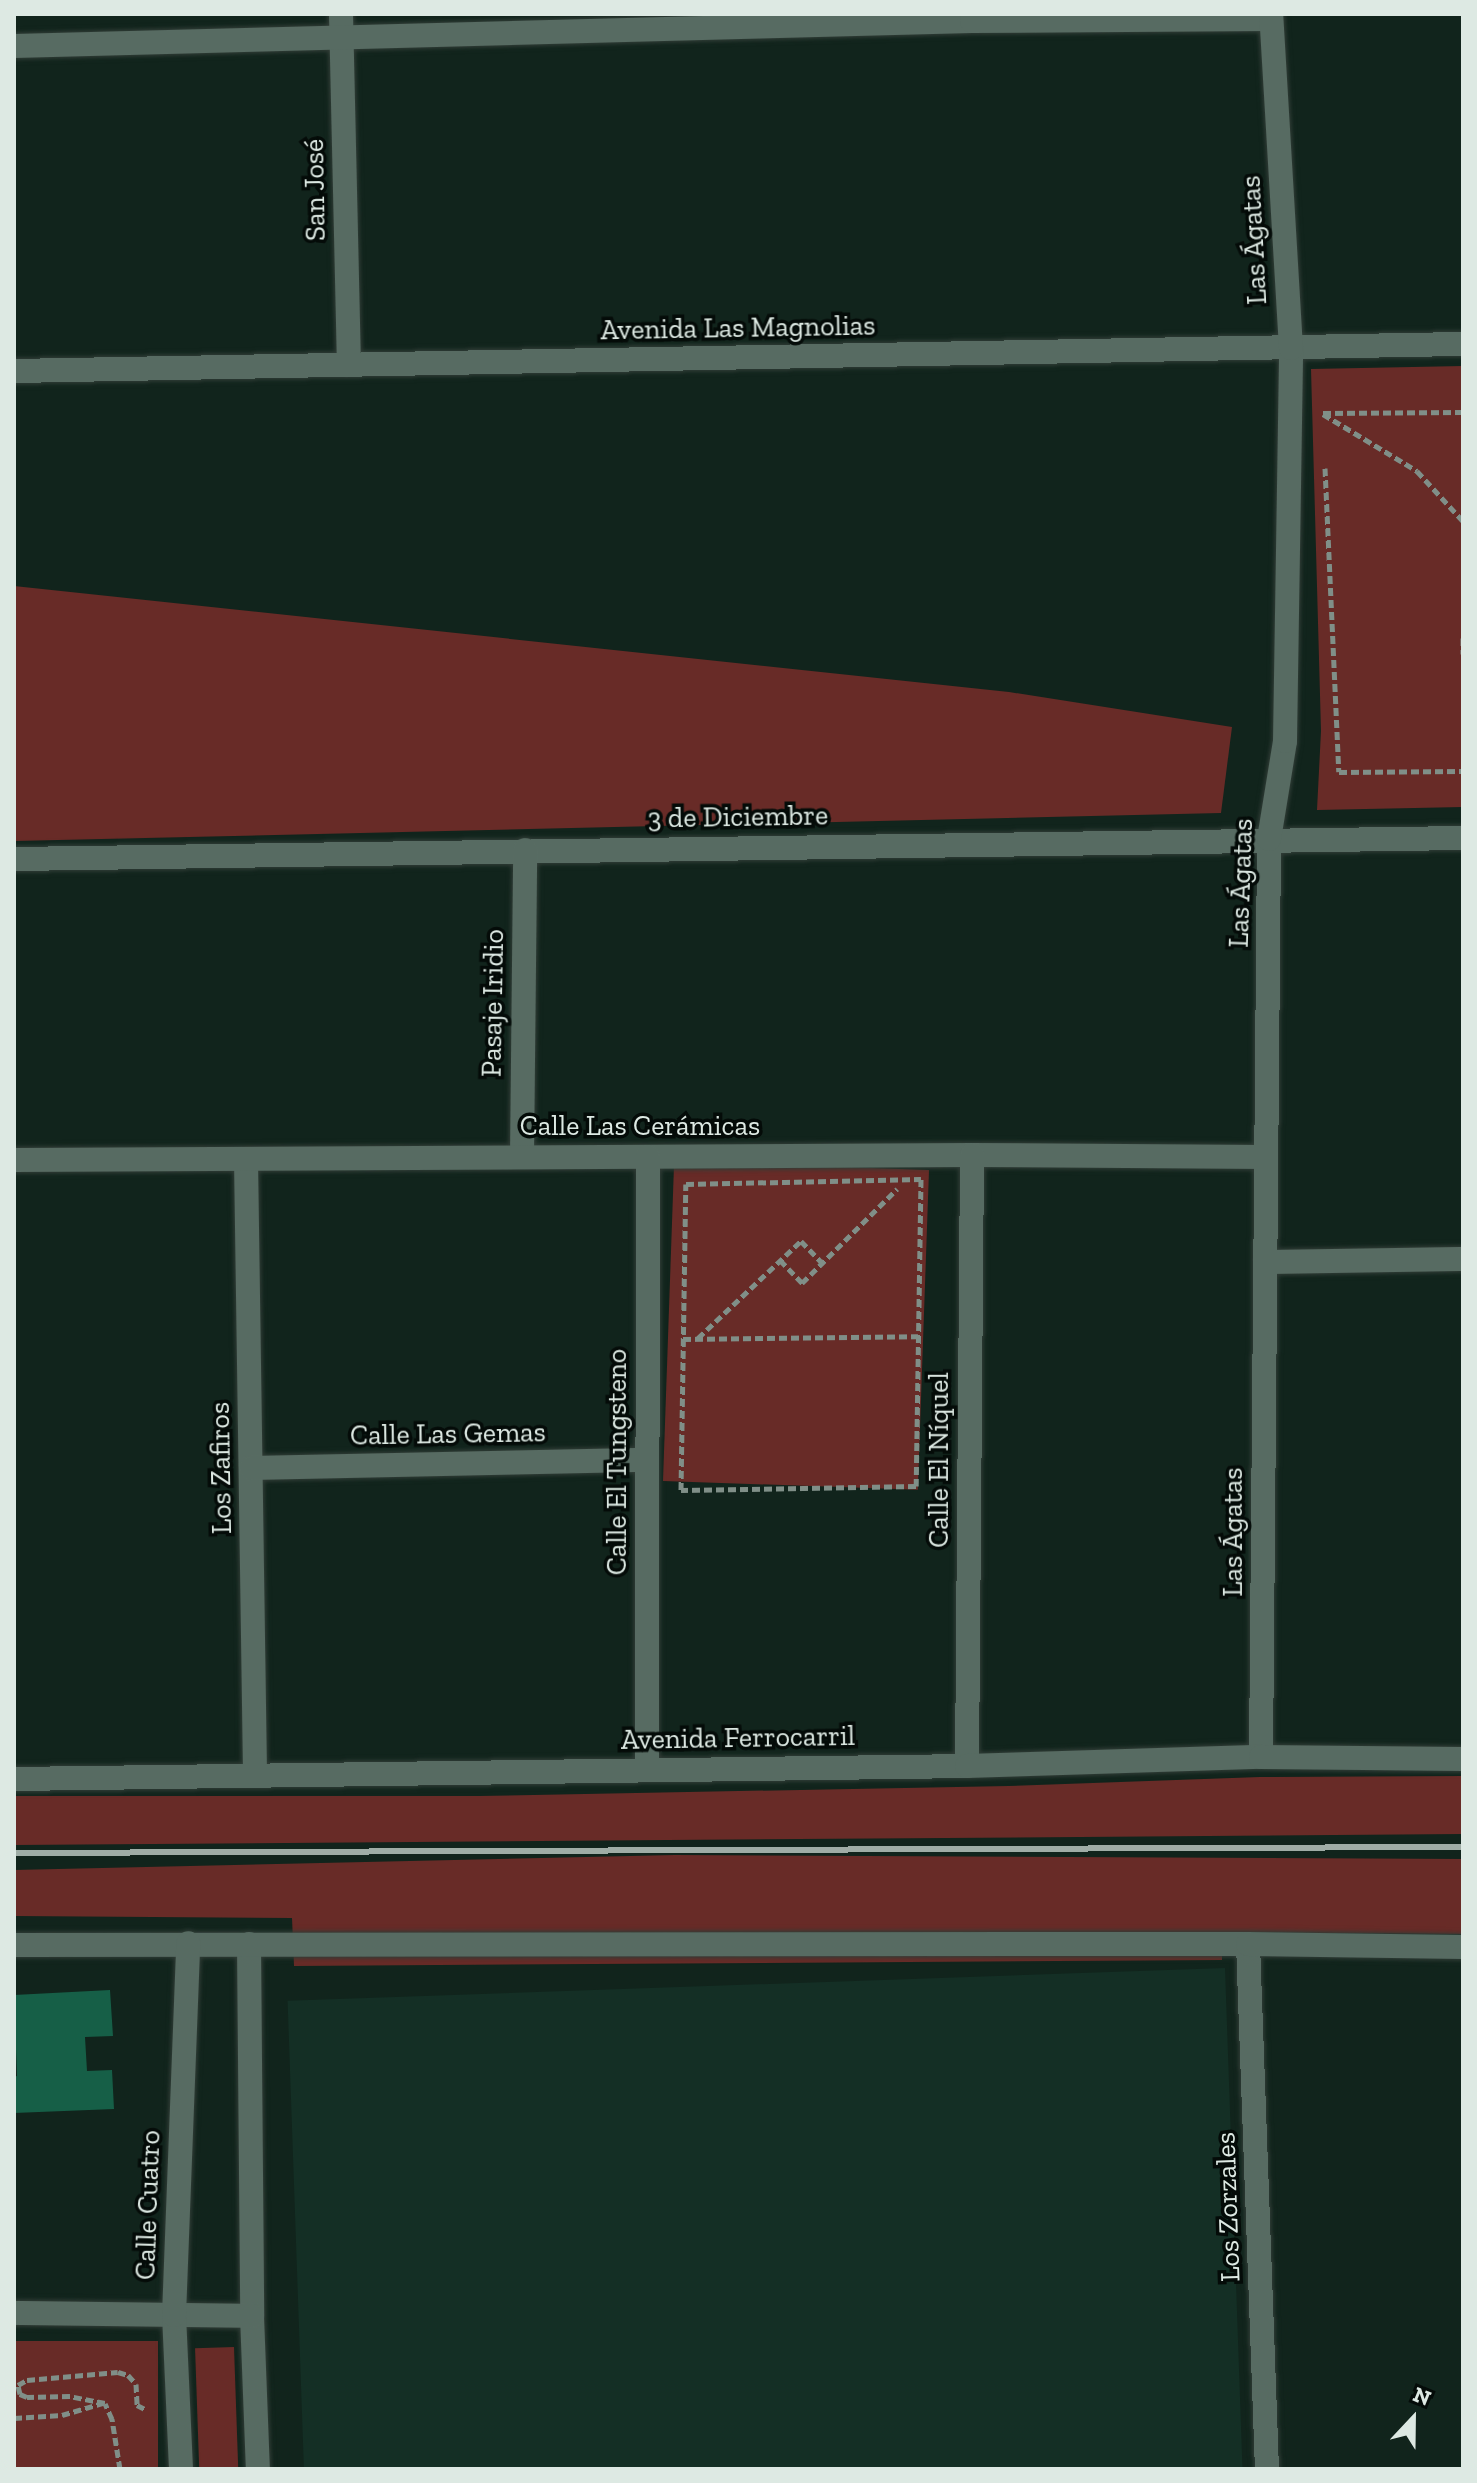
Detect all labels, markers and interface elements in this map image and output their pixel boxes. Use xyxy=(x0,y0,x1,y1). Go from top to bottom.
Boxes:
street label: San José xyxy=(297,138,333,242)
street label: Las Ágatas xyxy=(1234,174,1274,306)
street label: Avenida Las Magnolias xyxy=(600,309,876,347)
street label: 3 de Diciembre xyxy=(647,799,829,835)
street label: Las Ágatas xyxy=(1222,817,1260,949)
street label: Pasaje Iridio xyxy=(475,929,511,1077)
street label: Calle Las Cerámicas xyxy=(520,1109,760,1143)
street label: Calle El Tungsteno xyxy=(600,1349,634,1575)
street label: Calle El Níquel xyxy=(922,1372,956,1548)
street label: Los Zafiros xyxy=(203,1402,239,1534)
street label: Calle Las Gemas xyxy=(350,1415,546,1453)
street label: Las Ágatas xyxy=(1216,1467,1250,1597)
street label: Avenida Ferrocarril xyxy=(621,1719,855,1757)
street label: Calle Cuatro xyxy=(129,2130,167,2280)
street label: Los Zorzales xyxy=(1209,2132,1247,2282)
north arrow xyxy=(1373,2379,1453,2459)
text: N xyxy=(1409,2381,1435,2412)

